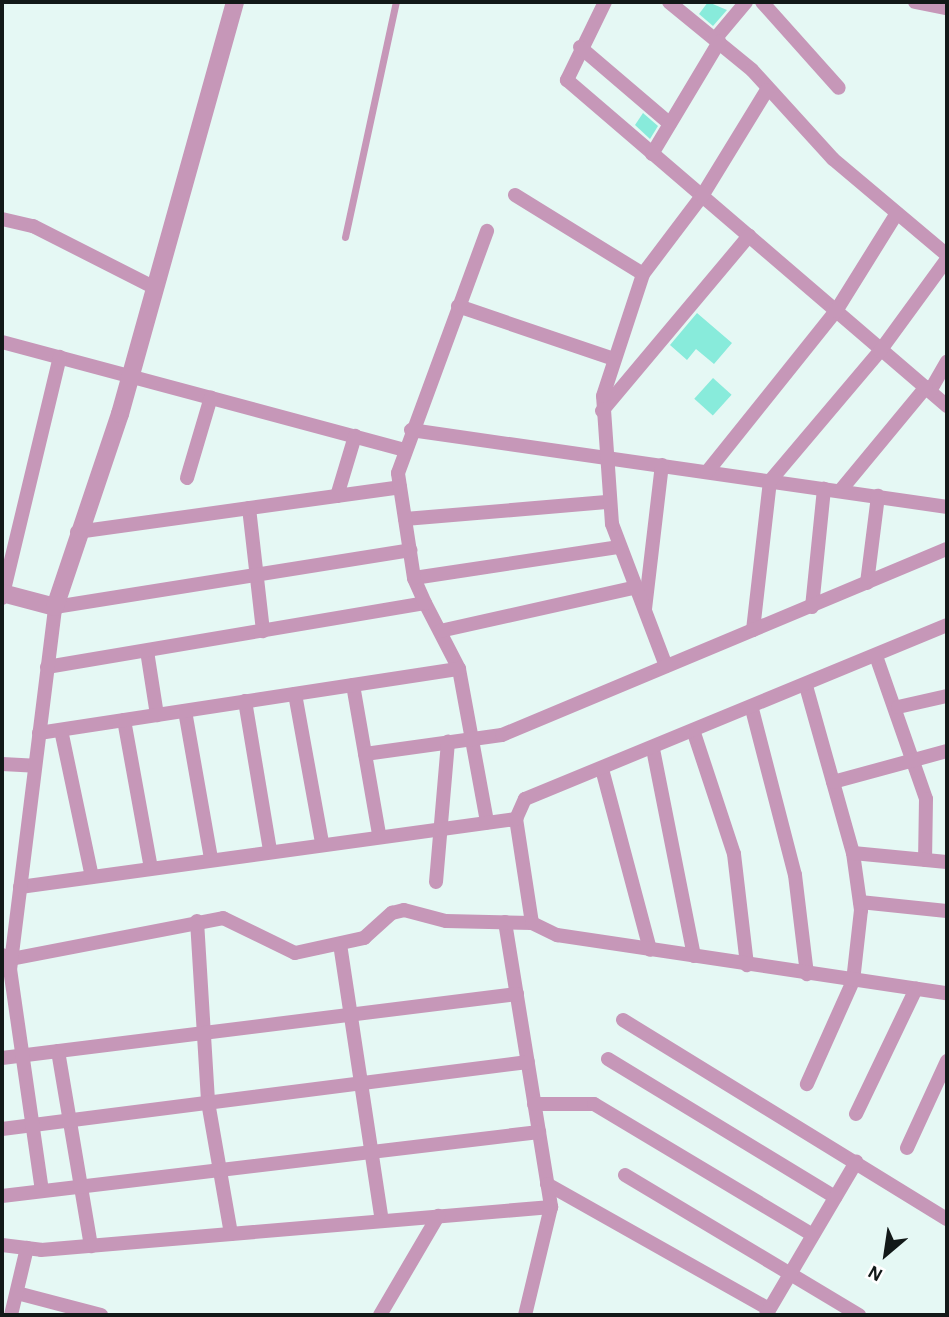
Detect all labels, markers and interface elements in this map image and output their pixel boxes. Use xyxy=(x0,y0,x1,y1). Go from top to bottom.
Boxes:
north arrow xyxy=(851,1219,921,1289)
text: N xyxy=(865,1261,886,1284)

